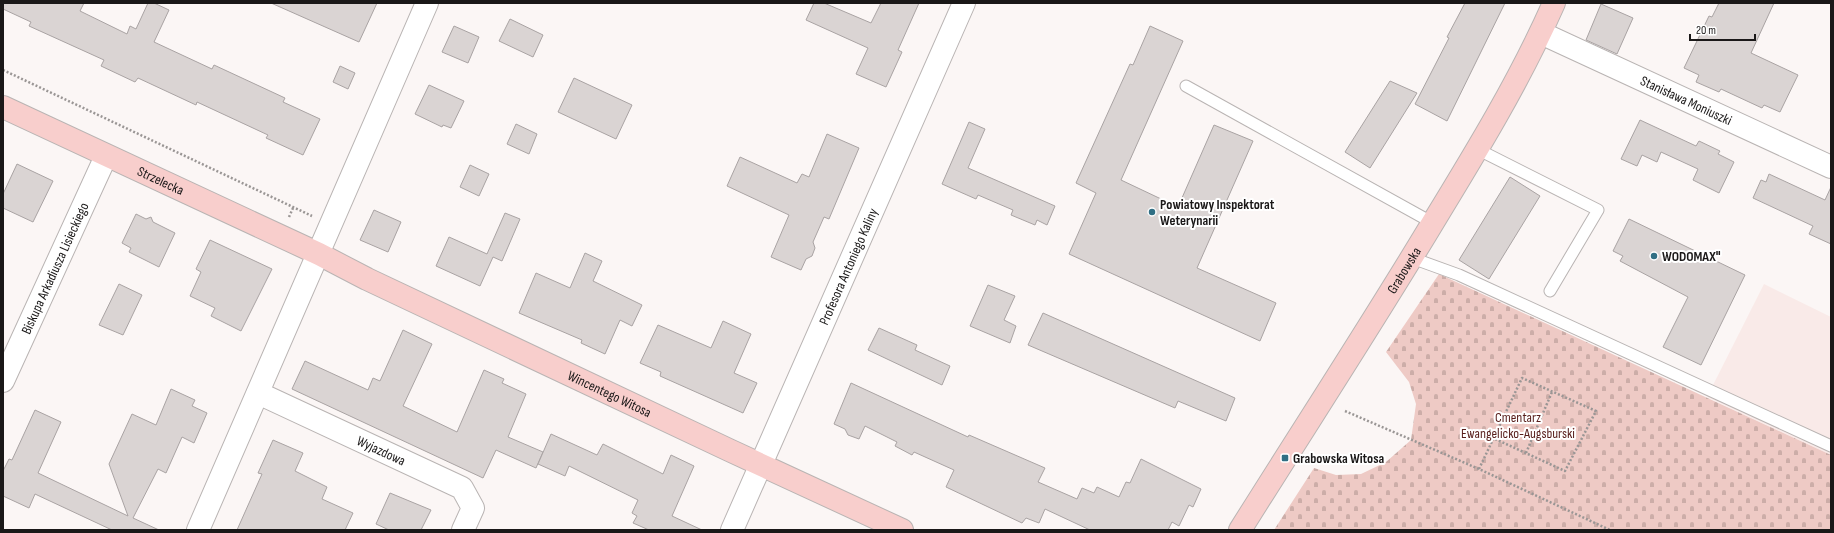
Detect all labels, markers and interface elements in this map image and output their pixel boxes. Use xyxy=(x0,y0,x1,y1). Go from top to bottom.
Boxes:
scale bar xyxy=(1690,16,1755,42)
text: 20 m xyxy=(1696,23,1716,38)
street label: Stanisława Moniuszki xyxy=(1638,72,1735,129)
street label: Strzelecka xyxy=(135,162,187,199)
place label: Powiatowy Inspektorat Weterynarii xyxy=(1160,196,1275,229)
street label: Biskupa Arkadiusza Lisieckiego xyxy=(17,200,92,337)
street label: Profesora Antoniego Kaliny xyxy=(815,205,881,327)
marker: Powiatowy Inspektorat Weterynarii xyxy=(1147,207,1157,217)
street label: Grabowska xyxy=(1383,244,1424,297)
place label: WODOMAX" xyxy=(1662,248,1721,265)
marker: WODOMAX" xyxy=(1649,251,1659,261)
street label: Wincentego Witosa xyxy=(565,367,654,421)
park label: Cmentarz Ewangelicko-Augsburski xyxy=(1461,409,1575,442)
street label: Wyjazdowa xyxy=(354,432,408,469)
place label: Grabowska Witosa xyxy=(1293,450,1385,467)
marker: Grabowska Witosa xyxy=(1280,453,1290,463)

